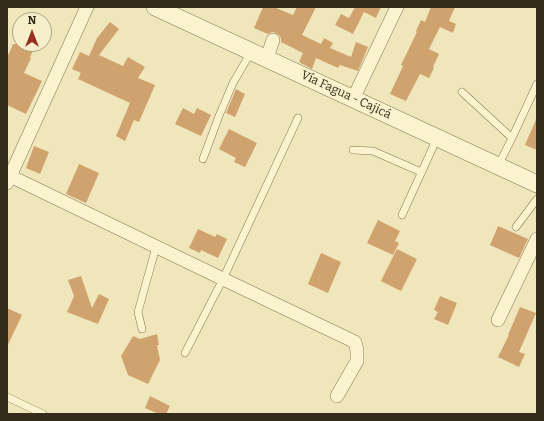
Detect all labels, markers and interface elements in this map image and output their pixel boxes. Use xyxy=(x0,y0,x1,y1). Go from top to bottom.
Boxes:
north arrow xyxy=(12,12,52,52)
text: N xyxy=(28,14,36,27)
street label: Vía Fagua - Cajicá xyxy=(299,68,393,122)

